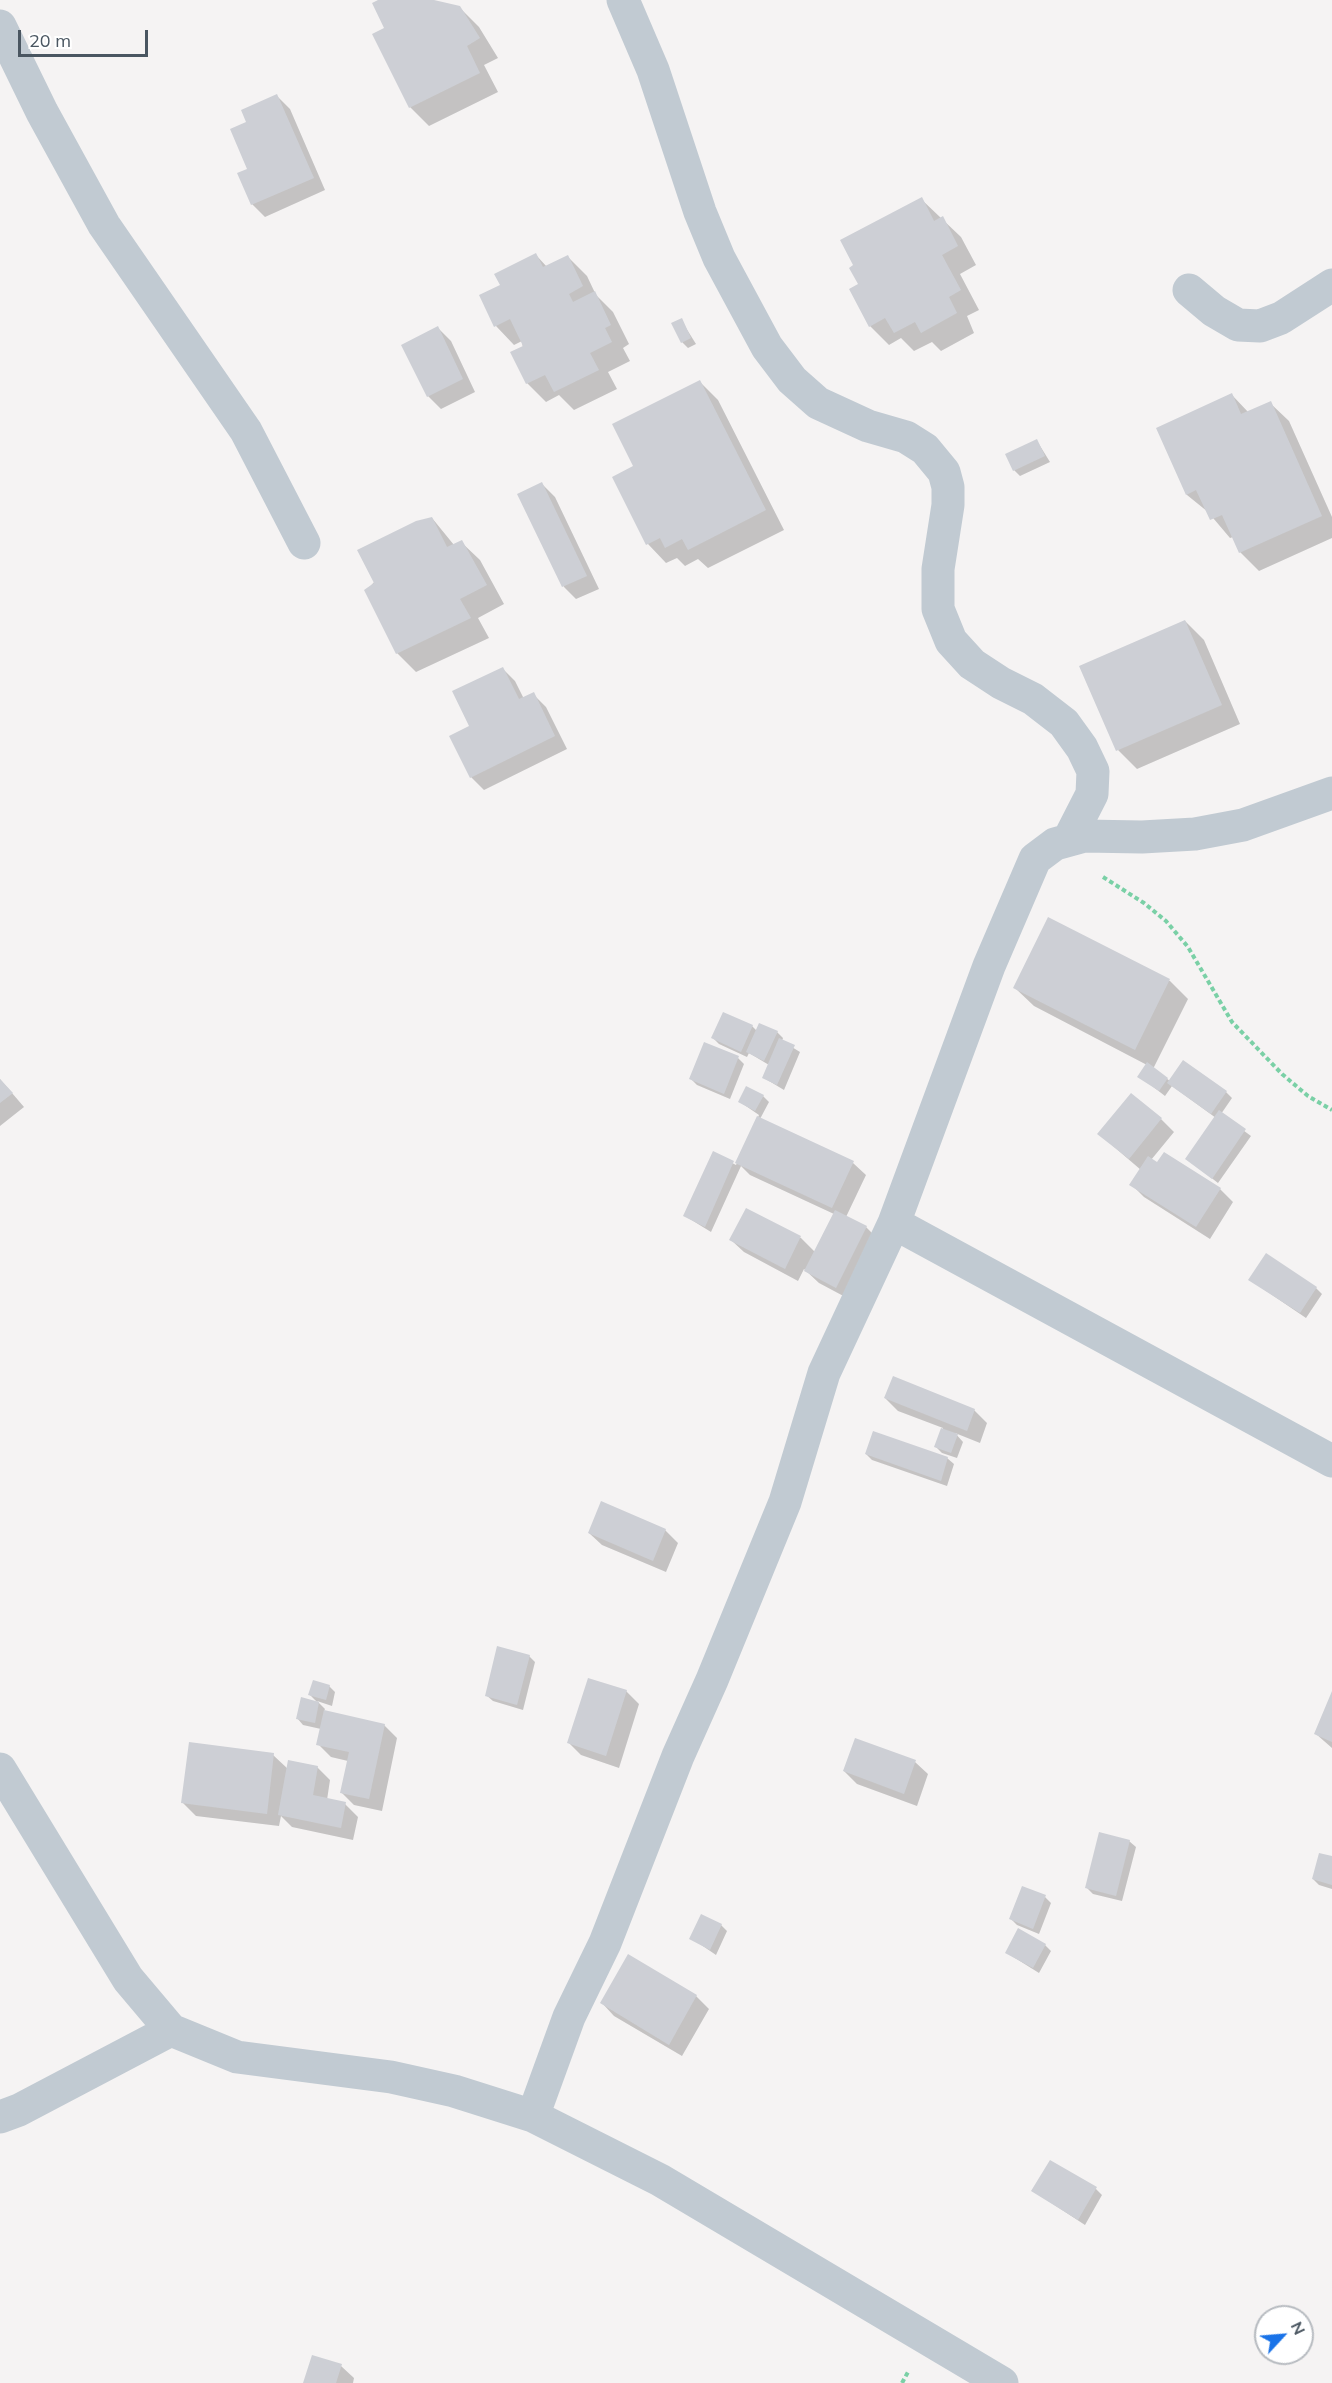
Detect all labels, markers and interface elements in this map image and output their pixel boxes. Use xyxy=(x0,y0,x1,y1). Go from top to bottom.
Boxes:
scale bar xyxy=(21,18,152,56)
text: 20 m xyxy=(29,29,71,52)
north arrow xyxy=(1254,2305,1314,2365)
text: N xyxy=(1287,2318,1310,2338)

